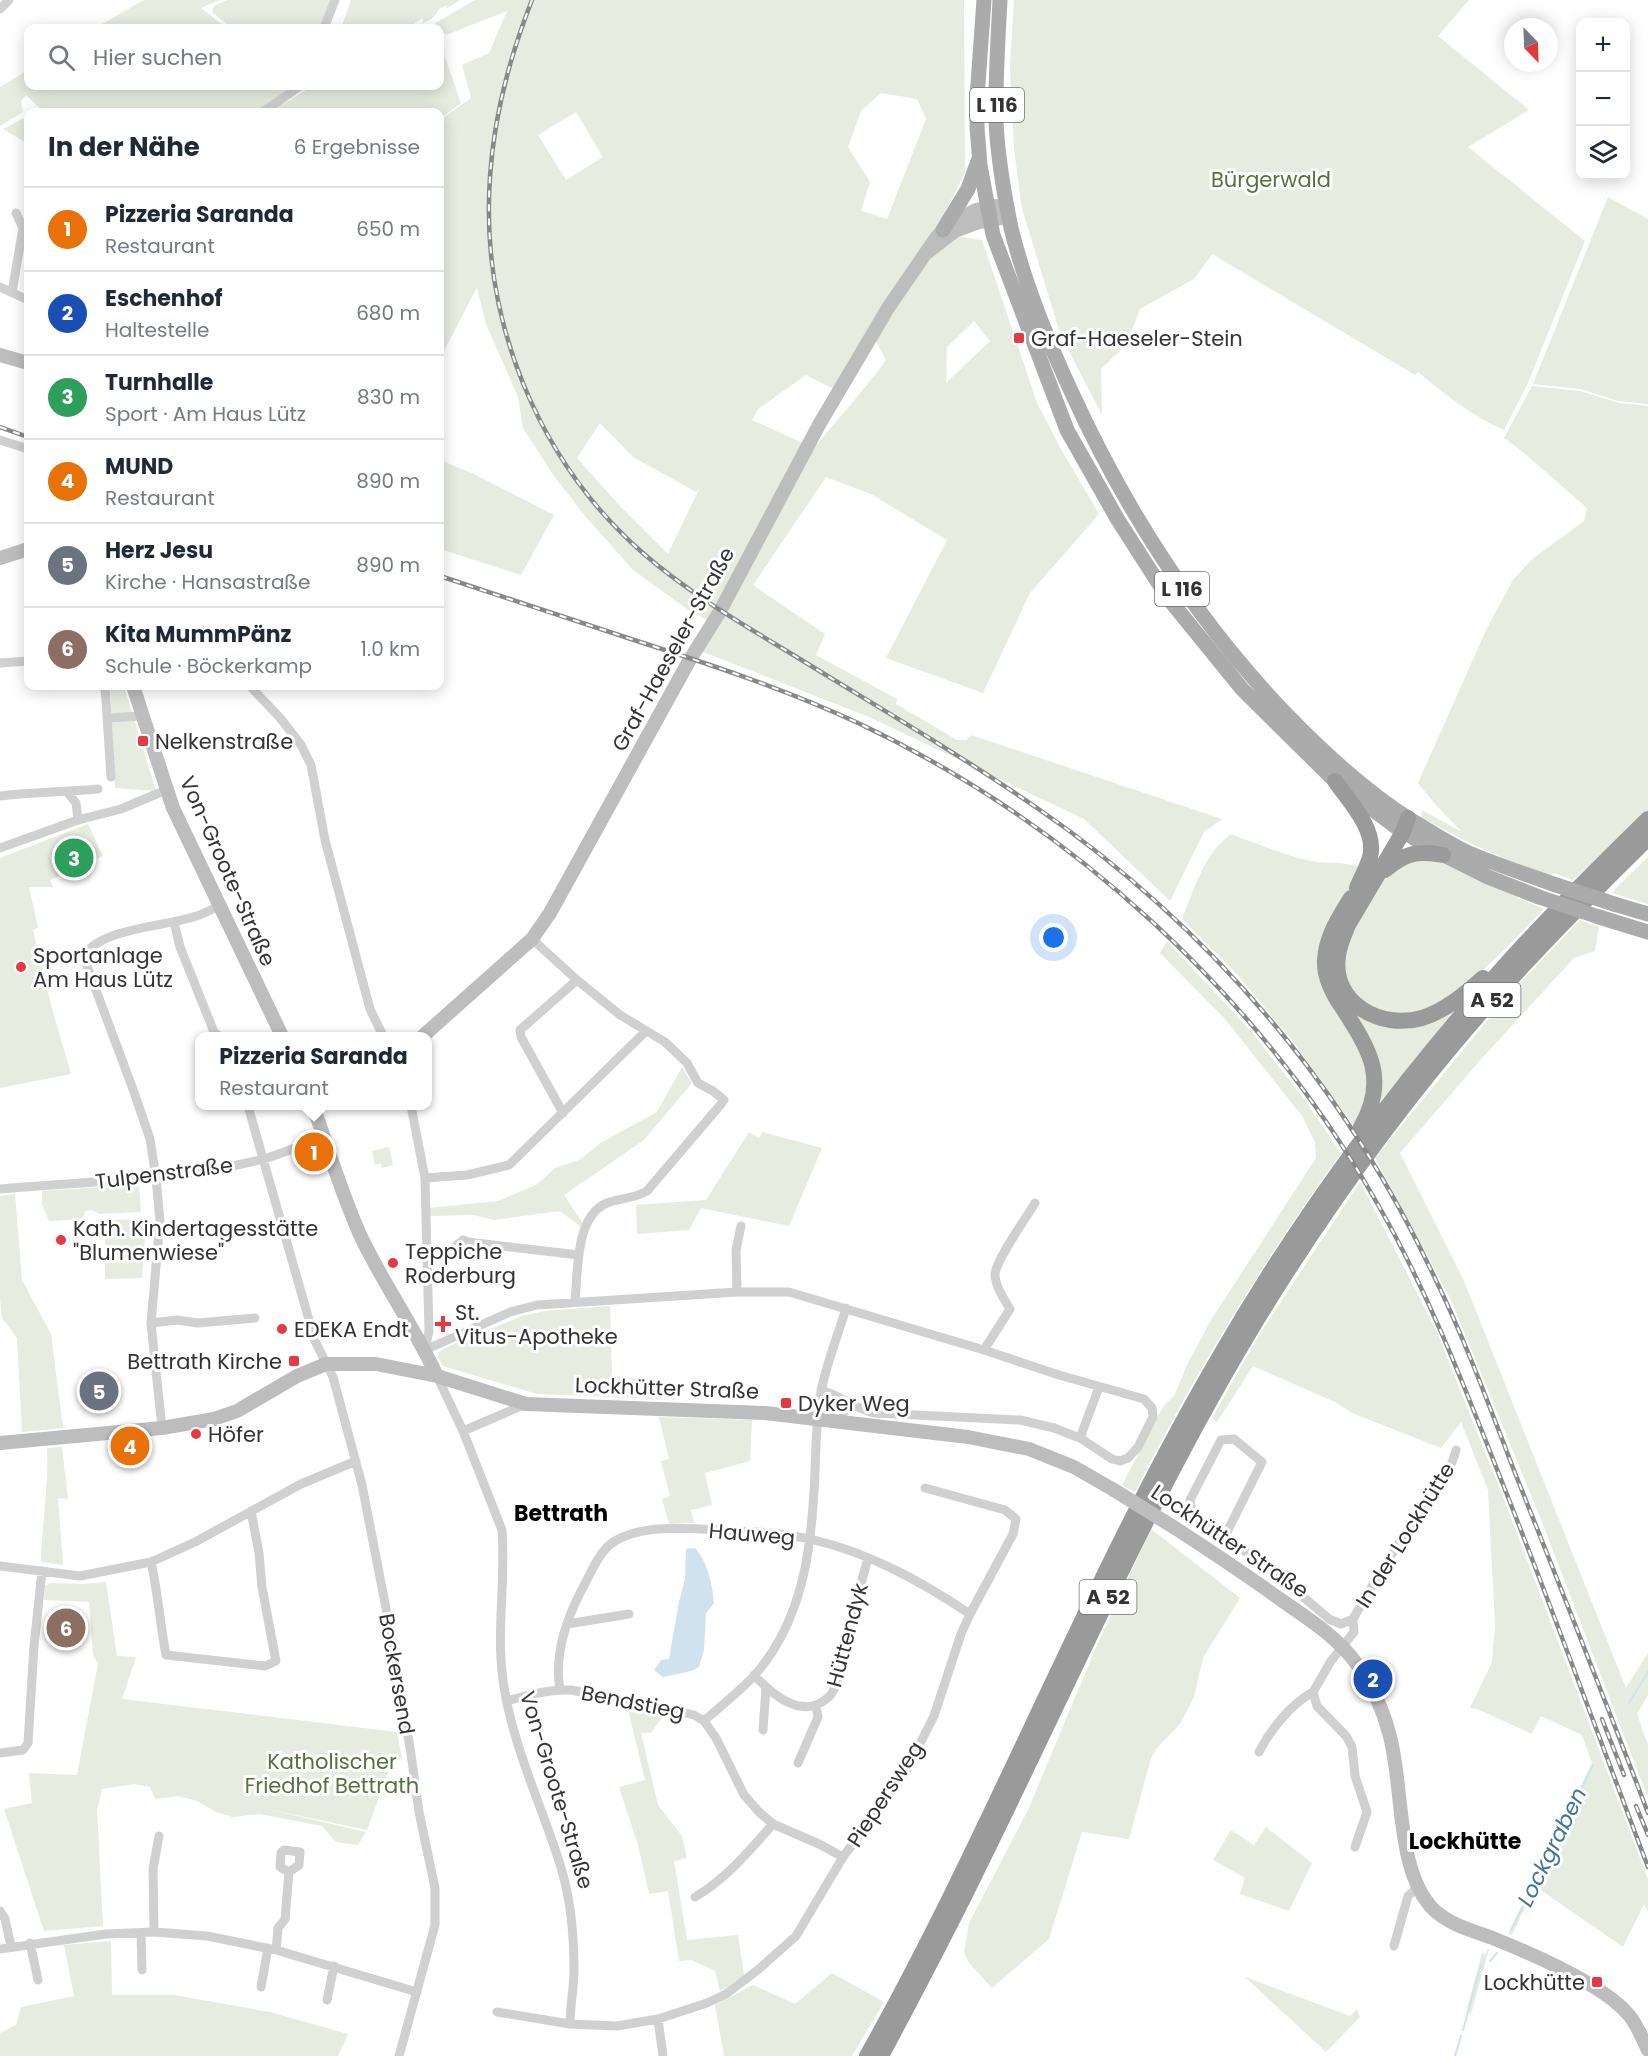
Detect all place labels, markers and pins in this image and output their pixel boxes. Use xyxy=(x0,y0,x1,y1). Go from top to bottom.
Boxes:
place label: Graf-Haeseler-Stein xyxy=(1031,324,1243,353)
marker: Graf-Haeseler-Stein xyxy=(1012,331,1026,345)
place label: Nelkenstraße xyxy=(155,727,293,756)
marker: Nelkenstraße xyxy=(136,734,150,748)
pin: 3 xyxy=(54,836,94,880)
place label: Sportanlage Am Haus Lütz xyxy=(33,941,173,994)
marker: Sportanlage Am Haus Lütz xyxy=(14,960,28,974)
pin: 1 xyxy=(294,1130,334,1174)
place label: Kath. Kindertagesstätte "Blumenwiese" xyxy=(73,1214,318,1267)
marker: Kath. Kindertagesstätte "Blumenwiese" xyxy=(54,1233,68,1247)
place label: Teppiche Roderburg xyxy=(405,1237,516,1290)
marker: Teppiche Roderburg xyxy=(386,1256,400,1270)
place label: St. Vitus-Apotheke xyxy=(455,1298,618,1351)
place label: EDEKA Endt xyxy=(294,1315,409,1344)
marker: St. Vitus-Apotheke xyxy=(436,1317,450,1331)
marker: EDEKA Endt xyxy=(275,1322,289,1336)
place label: Bettrath Kirche xyxy=(127,1347,282,1376)
marker: Bettrath Kirche xyxy=(287,1354,301,1368)
pin: 5 xyxy=(80,1368,118,1414)
place label: Dyker Weg xyxy=(798,1389,910,1418)
marker: Dyker Weg xyxy=(779,1396,793,1410)
place label: Höfer xyxy=(208,1420,264,1449)
pin: 4 xyxy=(110,1424,150,1468)
marker: Höfer xyxy=(189,1427,203,1441)
pin: 6 xyxy=(46,1606,86,1650)
pin: 2 xyxy=(1354,1656,1392,1702)
place label: Lockhütte xyxy=(1484,1968,1585,1997)
marker: Lockhütte xyxy=(1590,1975,1604,1989)

